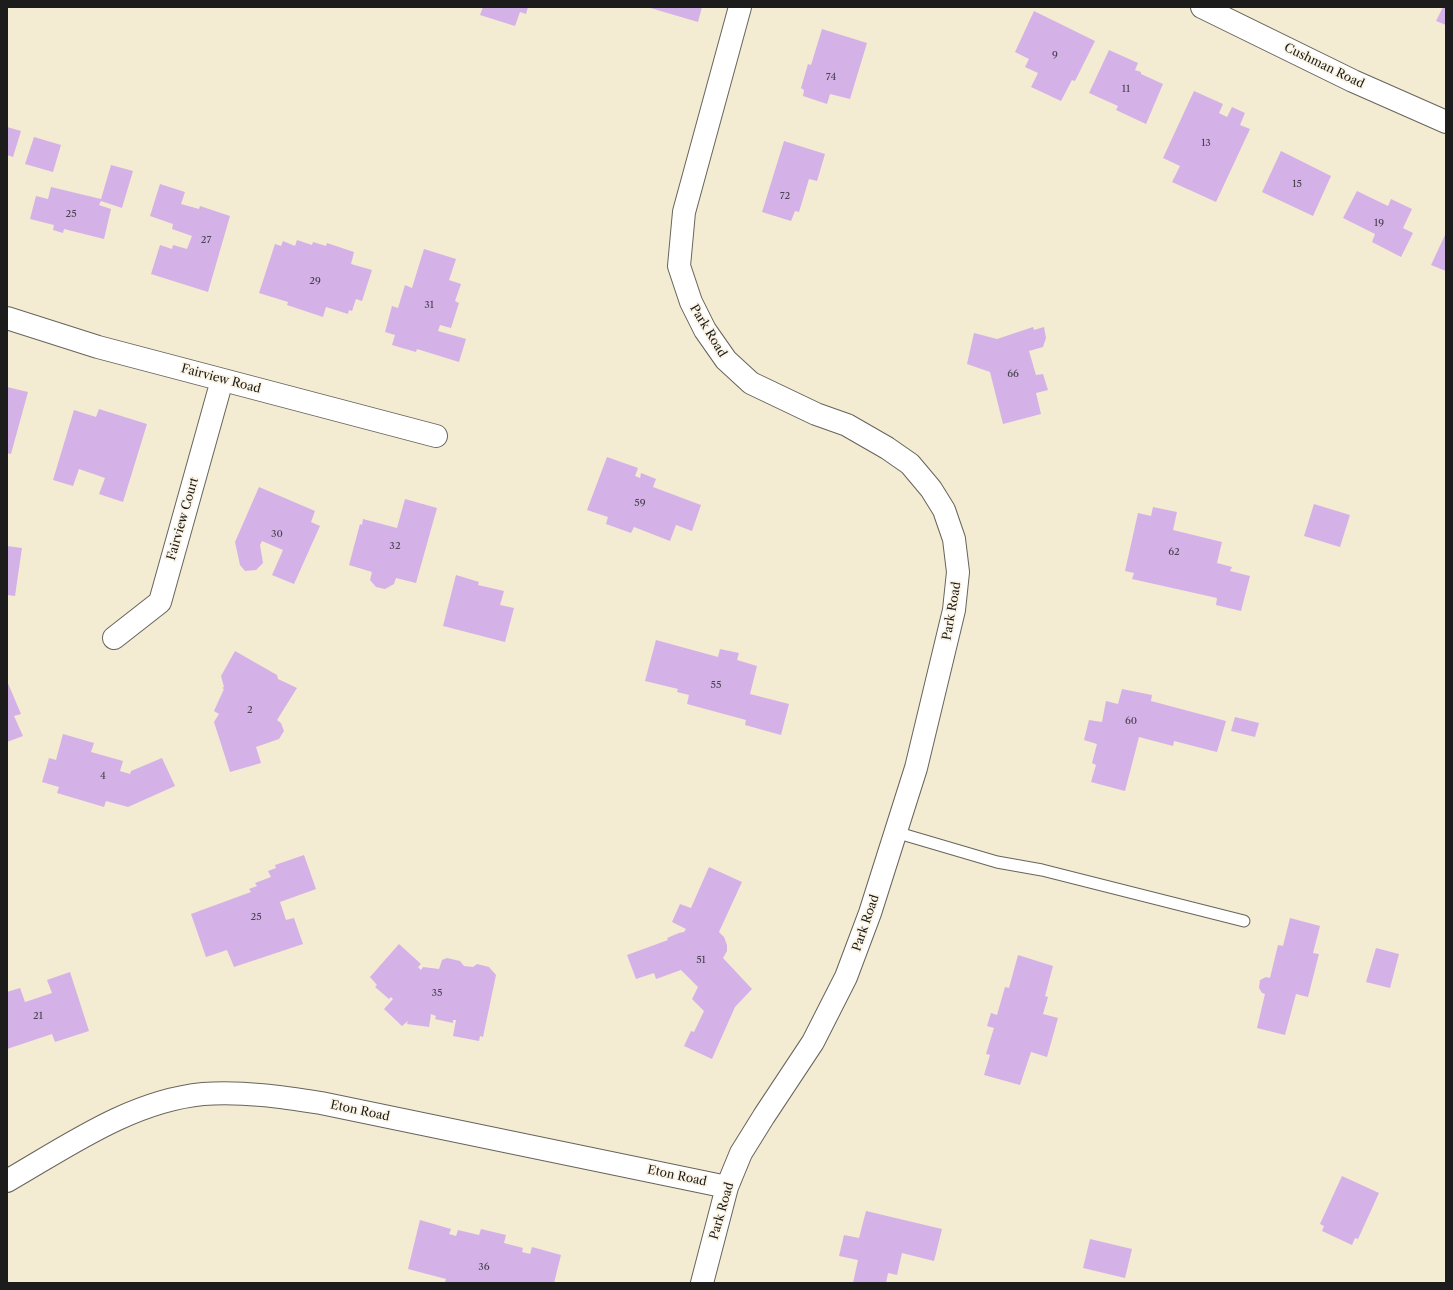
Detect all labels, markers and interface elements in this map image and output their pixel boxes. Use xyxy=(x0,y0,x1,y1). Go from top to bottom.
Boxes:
street label: Cushman Road xyxy=(1282,40,1366,92)
house number: 9 xyxy=(1052,49,1058,61)
house number: 74 xyxy=(826,71,836,83)
house number: 11 xyxy=(1122,83,1130,95)
house number: 13 xyxy=(1201,137,1211,149)
house number: 15 xyxy=(1292,178,1302,190)
house number: 72 xyxy=(780,190,790,202)
house number: 25 xyxy=(65,208,77,220)
house number: 19 xyxy=(1374,217,1384,229)
house number: 27 xyxy=(201,234,211,246)
house number: 29 xyxy=(309,275,321,287)
house number: 31 xyxy=(424,299,434,311)
street label: Park Road xyxy=(687,302,729,360)
street label: Fairview Road xyxy=(180,361,262,397)
house number: 66 xyxy=(1007,368,1019,380)
street label: Fairview Court xyxy=(164,476,202,562)
house number: 59 xyxy=(634,497,646,509)
house number: 30 xyxy=(271,528,283,540)
house number: 32 xyxy=(389,540,401,552)
house number: 62 xyxy=(1168,546,1180,558)
street label: Park Road xyxy=(940,581,964,641)
house number: 55 xyxy=(711,679,721,691)
house number: 2 xyxy=(247,704,253,716)
house number: 60 xyxy=(1125,715,1137,727)
house number: 4 xyxy=(100,770,106,782)
street label: Park Road xyxy=(850,893,882,953)
house number: 25 xyxy=(250,911,262,923)
house number: 51 xyxy=(696,954,706,966)
house number: 35 xyxy=(432,987,442,999)
house number: 21 xyxy=(33,1010,43,1022)
street label: Eton Road xyxy=(329,1098,391,1124)
street label: Eton Road xyxy=(646,1163,708,1189)
street label: Park Road xyxy=(707,1181,737,1241)
house number: 36 xyxy=(478,1261,490,1273)

